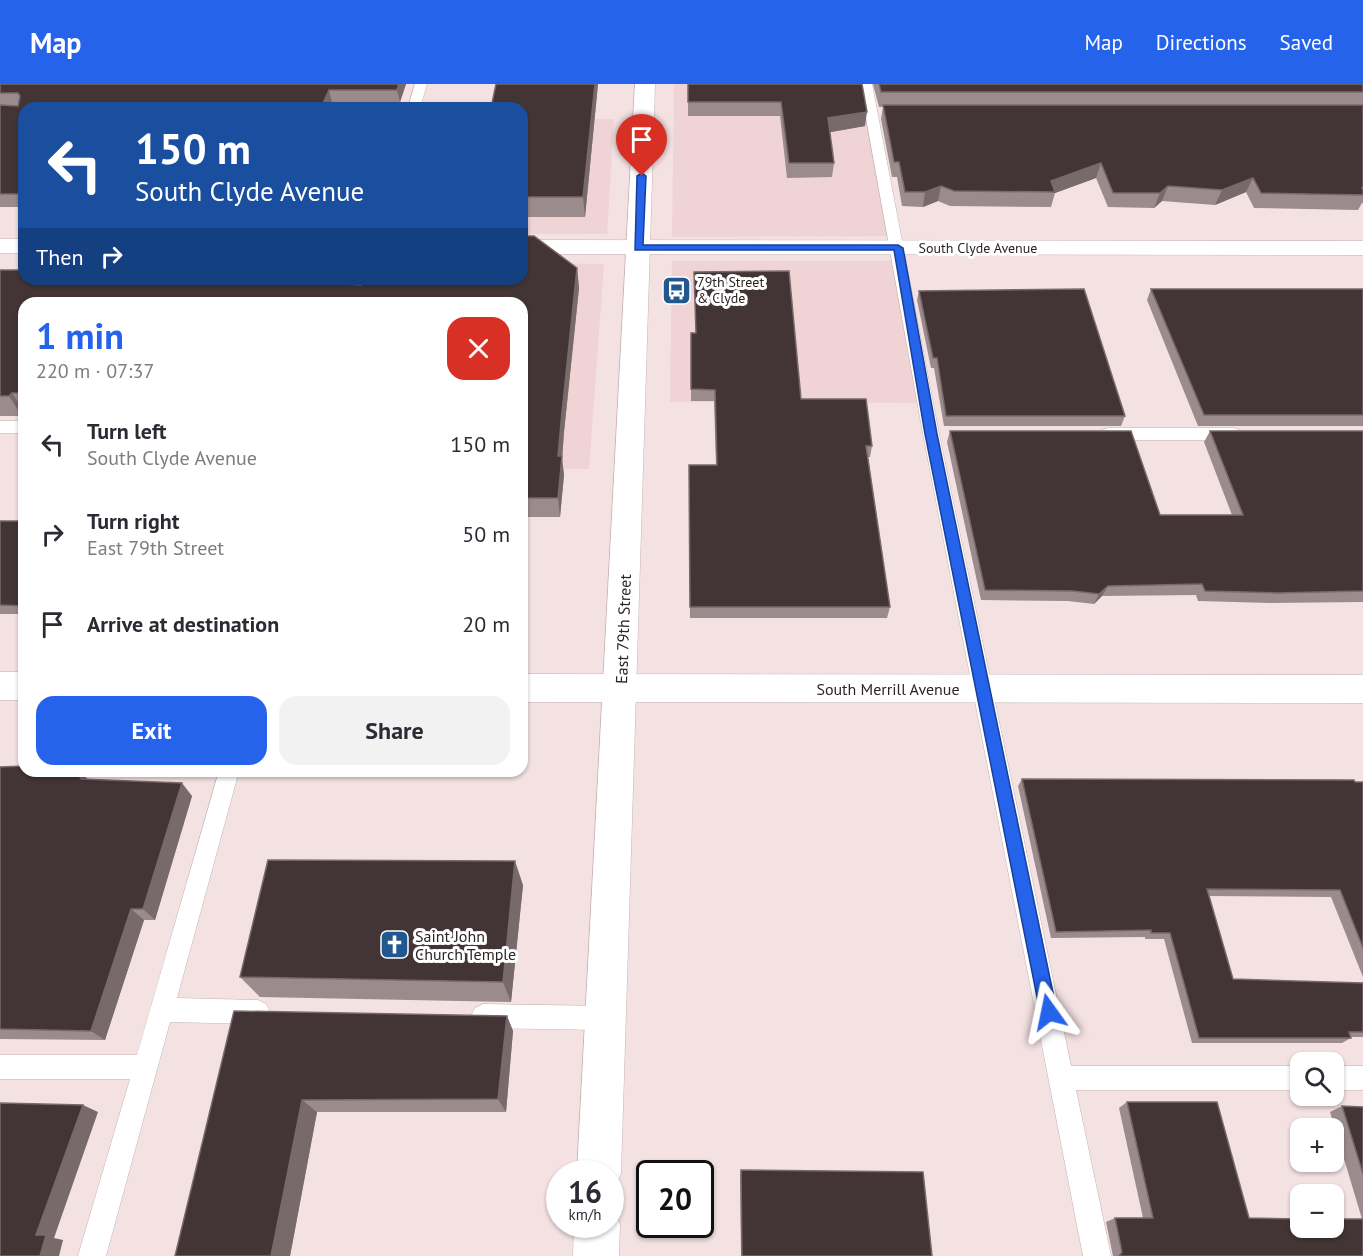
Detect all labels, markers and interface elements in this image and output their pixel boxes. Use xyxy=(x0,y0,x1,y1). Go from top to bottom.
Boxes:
text: Map xyxy=(30,24,81,61)
text: Map xyxy=(1084,29,1123,56)
text: Directions xyxy=(1156,29,1247,56)
text: Saved xyxy=(1280,29,1333,56)
pin xyxy=(616,114,667,176)
text: 150 m xyxy=(135,121,251,176)
icon: arrive xyxy=(625,123,658,156)
icon: left xyxy=(36,126,114,204)
text: South Clyde Avenue xyxy=(135,174,364,208)
street label: South Clyde Avenue xyxy=(919,239,1037,257)
icon: right xyxy=(95,240,128,273)
text: Then xyxy=(36,243,83,271)
place label: 79th Street & Clyde xyxy=(697,273,764,307)
bus stop icon: 79th Street & Clyde xyxy=(660,274,692,306)
text: 1 min xyxy=(36,312,124,359)
button: close xyxy=(447,317,510,380)
text: 220 m · 07:37 xyxy=(36,358,154,384)
text: Turn left xyxy=(87,417,167,445)
icon: left xyxy=(36,428,69,461)
text: 150 m xyxy=(450,430,510,458)
text: South Clyde Avenue xyxy=(87,445,257,471)
text: Turn right xyxy=(87,507,179,535)
icon: right xyxy=(36,518,69,551)
text: 50 m xyxy=(462,520,510,548)
text: East 79th Street xyxy=(87,535,224,561)
street label: East 79th Street xyxy=(611,573,635,684)
icon: arrive xyxy=(36,608,69,641)
text: Arrive at destination xyxy=(87,610,279,638)
text: 20 m xyxy=(462,610,510,638)
street label: South Merrill Avenue xyxy=(816,679,960,699)
button: Exit xyxy=(36,696,267,765)
button: Share xyxy=(279,696,510,765)
place label: Saint John Church Temple xyxy=(415,926,516,964)
church icon: Saint John Church Temple xyxy=(378,929,410,961)
position arrow xyxy=(1017,980,1081,1044)
map controls xyxy=(1290,1052,1344,1238)
button: search xyxy=(1290,1052,1344,1106)
button: + xyxy=(1290,1118,1344,1172)
speed limit sign: 20 xyxy=(636,1160,714,1238)
text: 16 xyxy=(568,1172,602,1211)
button: − xyxy=(1290,1184,1344,1238)
text: km/h xyxy=(569,1205,601,1224)

